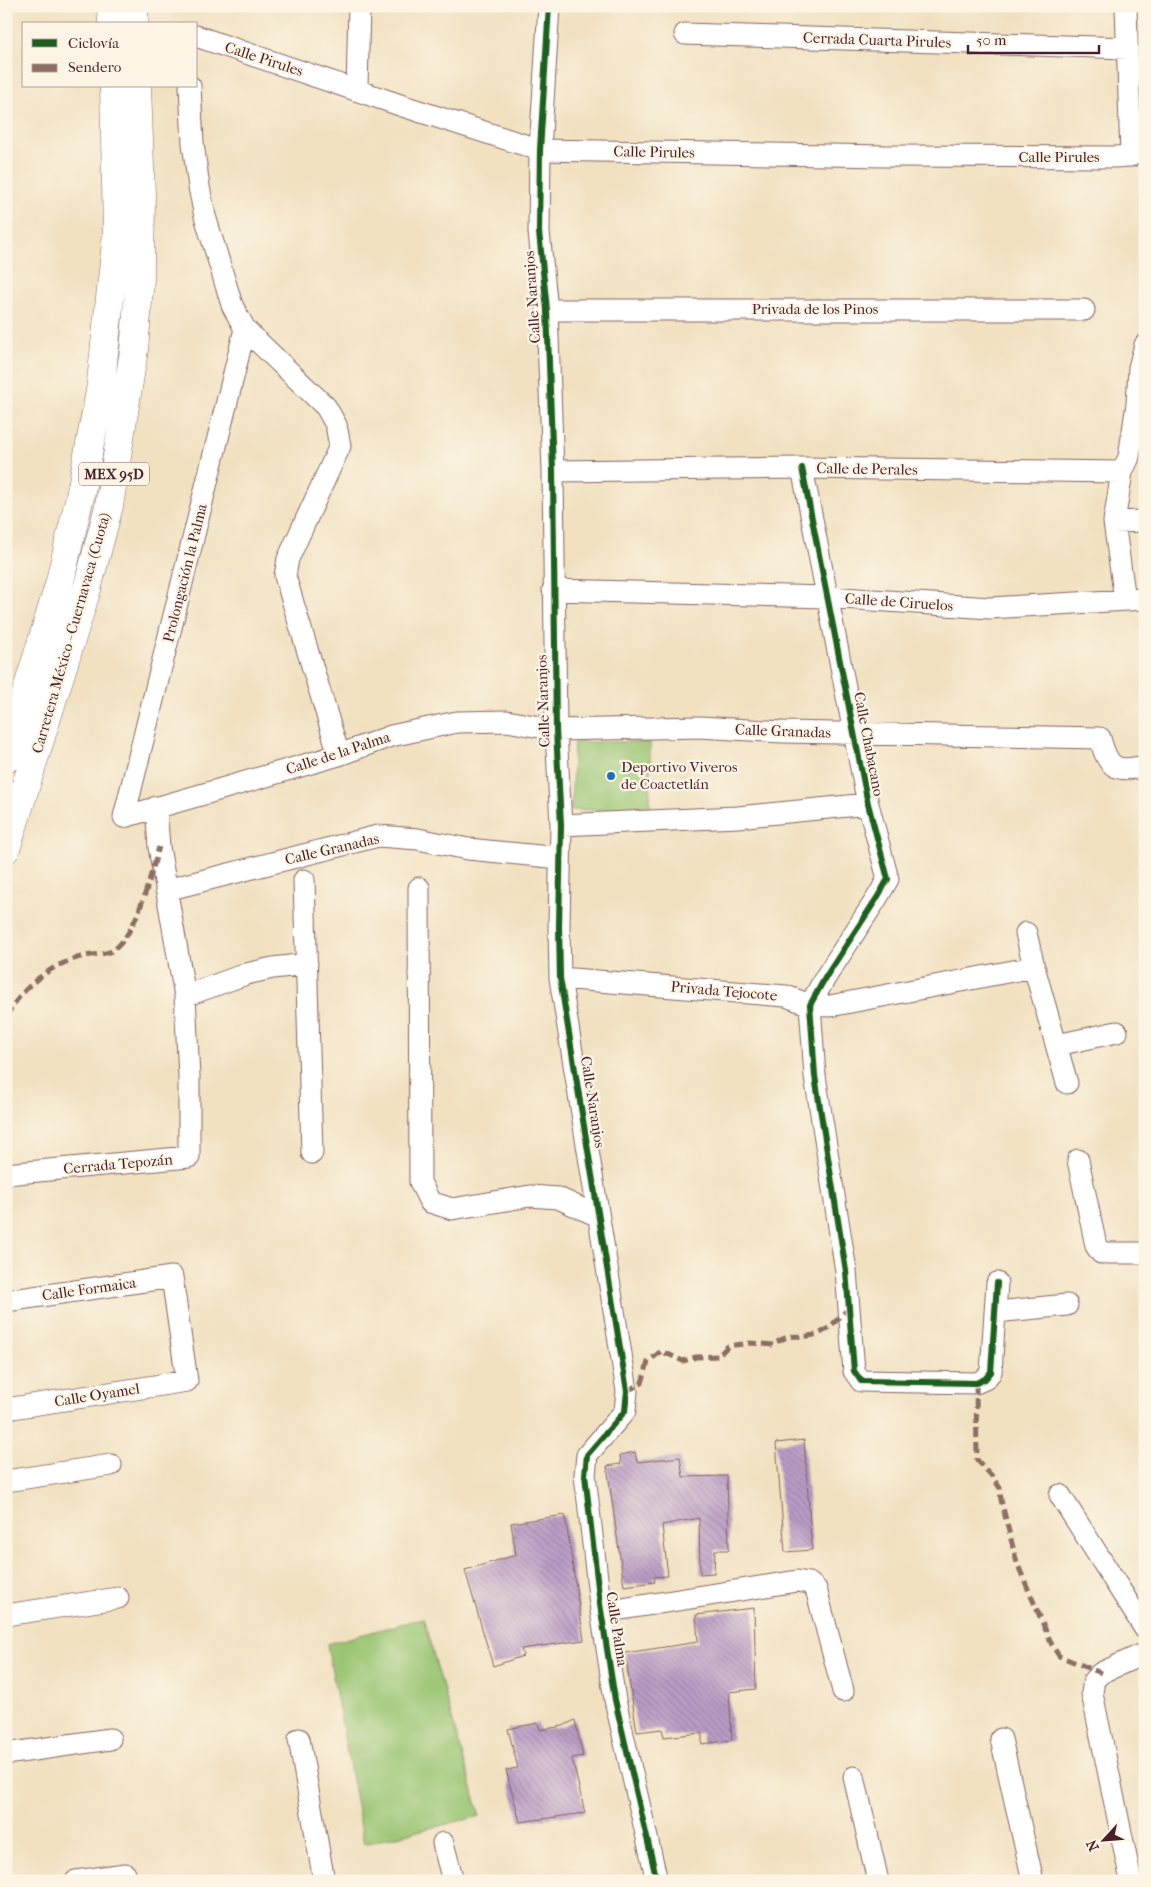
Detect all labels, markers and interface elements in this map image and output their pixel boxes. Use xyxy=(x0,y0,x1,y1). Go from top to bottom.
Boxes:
legend xyxy=(22,22,198,88)
scale bar xyxy=(968,22,1100,54)
street label: Cerrada Cuarta Pirules xyxy=(803,28,952,52)
text: 50 m xyxy=(976,31,1007,49)
text: Ciclovía xyxy=(68,34,120,52)
street label: Calle Pirules xyxy=(223,38,306,80)
text: Sendero xyxy=(68,58,122,76)
street label: Calle Pirules xyxy=(613,142,695,162)
street label: Calle Pirules xyxy=(1018,148,1100,166)
street label: Calle Naranjos xyxy=(520,250,544,344)
street label: Privada de los Pinos xyxy=(752,300,879,318)
street label: Calle de Perales xyxy=(816,459,918,479)
road number: MEX 95D xyxy=(79,462,149,486)
street label: Prolongación la Palma xyxy=(159,501,211,644)
street label: Carretera México - Cuernavaca (Cuota) xyxy=(28,511,114,755)
street label: Calle de Ciruelos xyxy=(844,589,954,615)
street label: Calle Naranjos xyxy=(532,654,554,748)
street label: Calle Chabacano xyxy=(850,690,888,798)
street label: Calle Granadas xyxy=(735,720,832,742)
street label: Calle de la Palma xyxy=(284,727,393,778)
place label: Deportivo Viveros de Coactetlán xyxy=(621,758,738,793)
marker: Deportivo Viveros de Coactetlán xyxy=(605,770,617,782)
street label: Calle Granadas xyxy=(283,829,381,869)
street label: Privada Tejocote xyxy=(670,977,779,1005)
street label: Calle Naranjos xyxy=(577,1055,609,1150)
street label: Cerrada Tepozán xyxy=(63,1150,174,1178)
street label: Calle Formaica xyxy=(41,1273,138,1305)
street label: Calle Oyamel xyxy=(53,1379,141,1411)
street label: Calle Palma xyxy=(602,1590,632,1669)
north arrow xyxy=(1078,1814,1128,1864)
text: N xyxy=(1083,1837,1103,1854)

